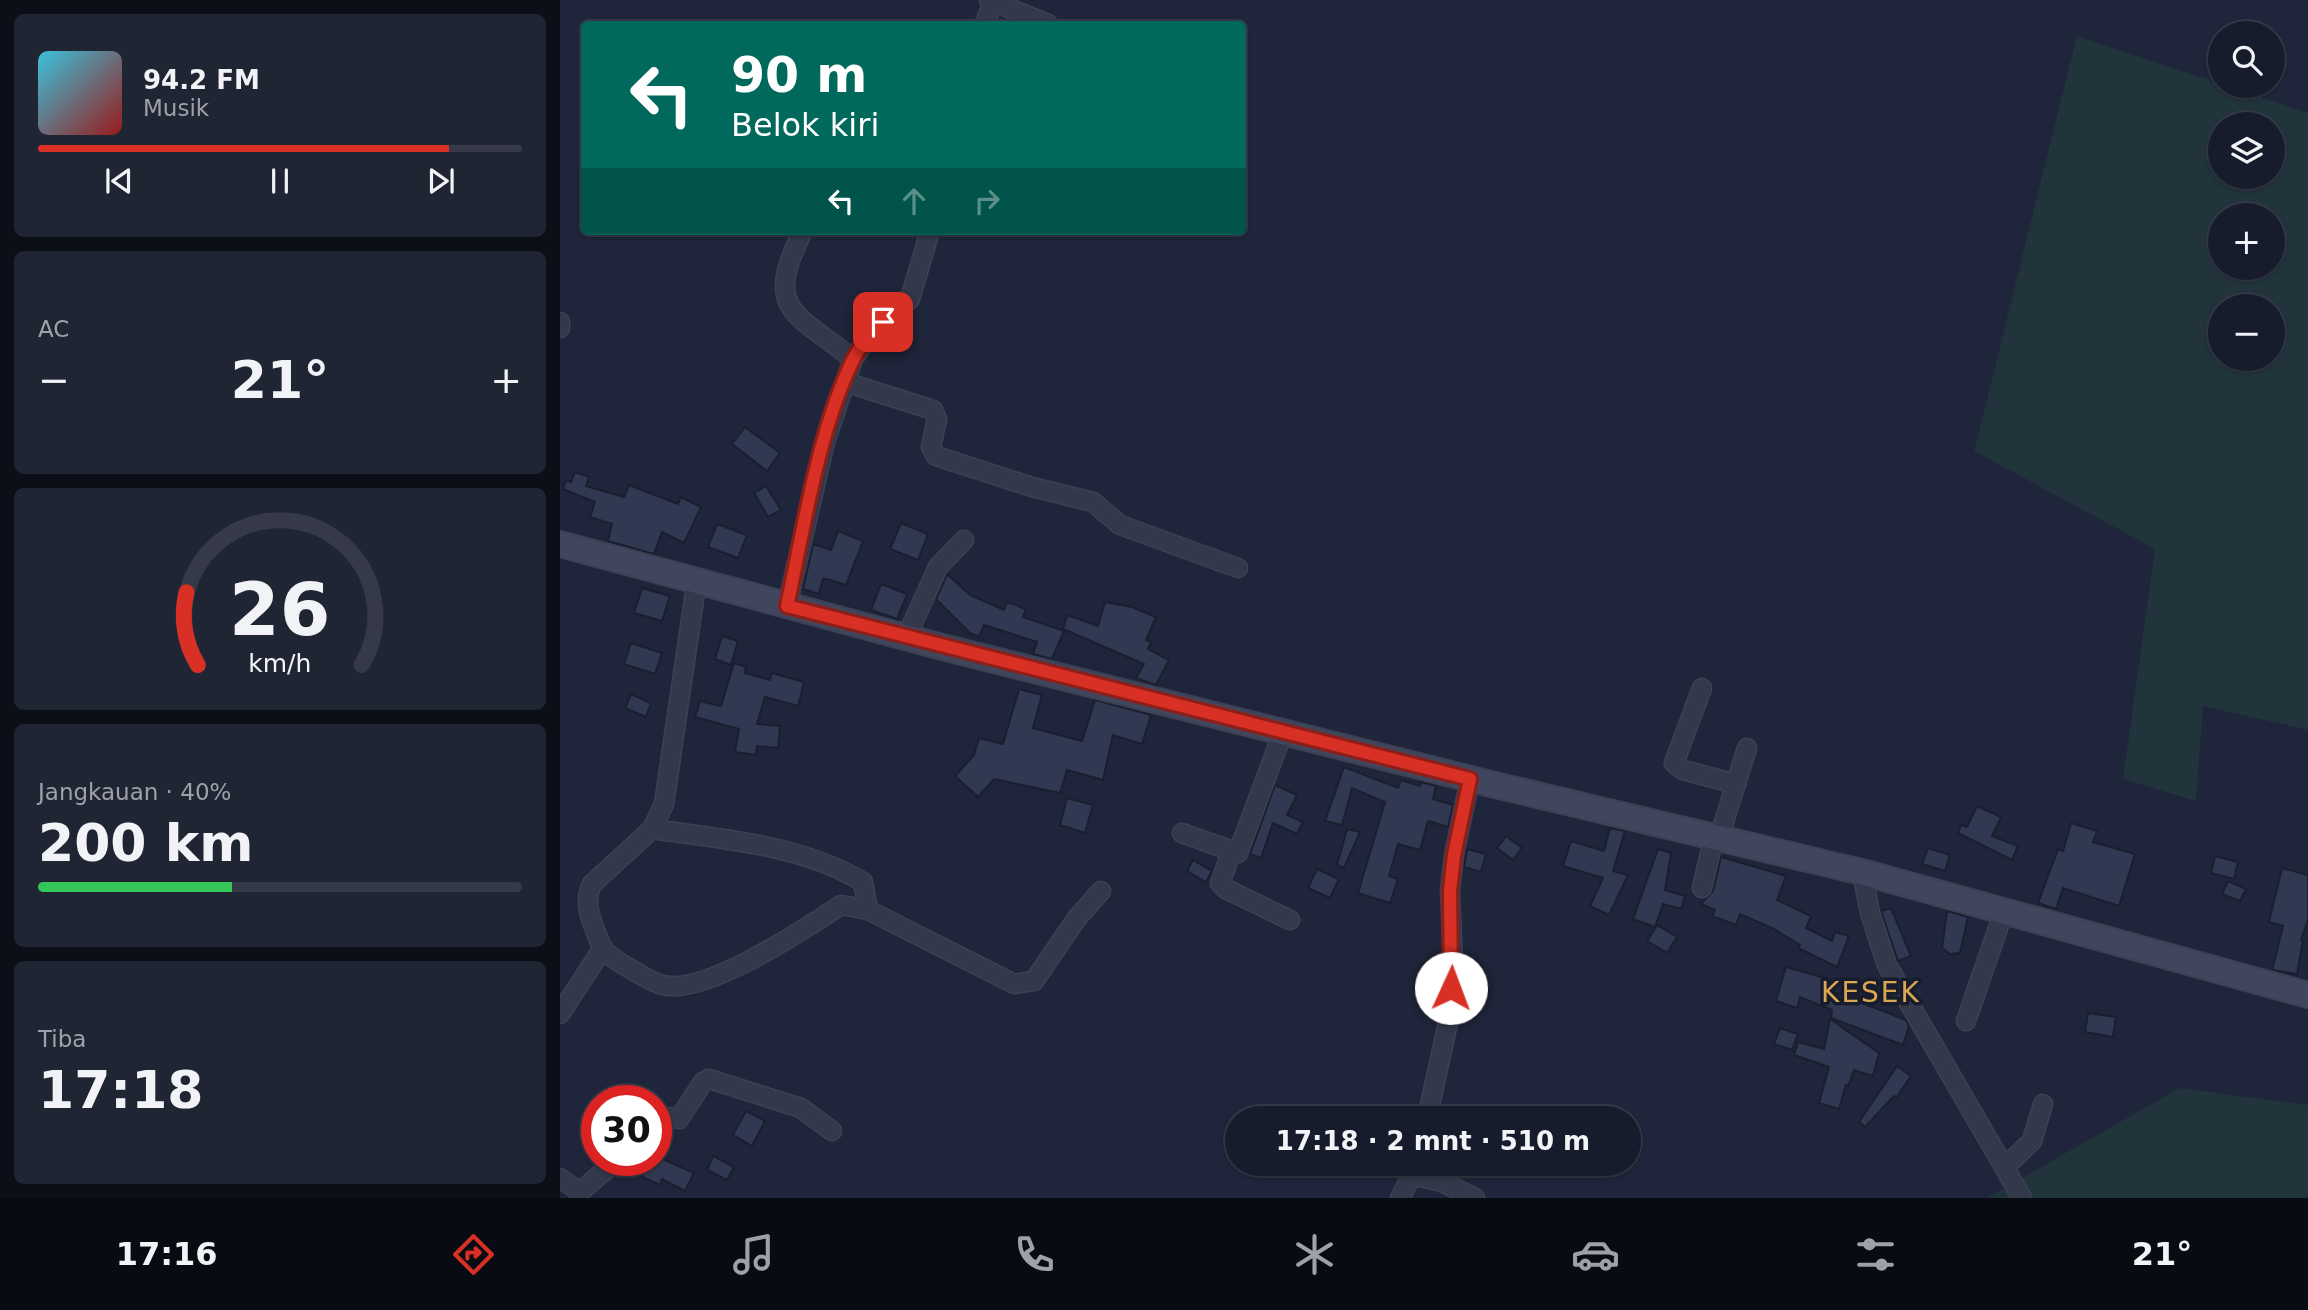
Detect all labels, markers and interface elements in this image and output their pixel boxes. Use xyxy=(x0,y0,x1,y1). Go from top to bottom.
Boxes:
map controls xyxy=(2208,21,2285,371)
button: search xyxy=(2208,21,2285,98)
text: 90 m xyxy=(731,47,867,104)
icon: left xyxy=(616,49,707,140)
text: 94.2 FM xyxy=(143,65,260,95)
text: Musik xyxy=(143,95,209,121)
text: Belok kiri xyxy=(731,106,879,144)
button: layers xyxy=(2208,112,2285,189)
icon: previous xyxy=(100,162,138,200)
icon: pause xyxy=(261,162,299,200)
icon: next xyxy=(422,162,460,200)
icon: left xyxy=(822,182,860,220)
icon: ahead xyxy=(895,182,933,220)
icon: right xyxy=(968,182,1006,220)
button: + xyxy=(2208,203,2285,280)
pin xyxy=(853,292,913,352)
button: − xyxy=(2208,294,2285,371)
icon: arrive xyxy=(864,303,902,341)
text: AC xyxy=(38,316,69,342)
text: 21° xyxy=(231,350,329,410)
text: − xyxy=(38,358,70,402)
text: + xyxy=(490,358,522,402)
text: 26 xyxy=(229,567,331,652)
text: km/h xyxy=(248,649,312,678)
text: Jangkauan · 40% xyxy=(38,779,231,805)
text: 200 km xyxy=(38,813,253,873)
position arrow xyxy=(1414,951,1488,1025)
district label: KESEK xyxy=(1821,976,1921,1009)
text: Tiba xyxy=(38,1026,86,1052)
text: 17:18 xyxy=(38,1060,204,1120)
speed limit sign: 30 xyxy=(581,1085,672,1176)
text: 17:18 · 2 mnt · 510 m xyxy=(1276,1126,1590,1156)
icon: directions xyxy=(449,1230,498,1279)
icon: music xyxy=(729,1230,778,1279)
icon: phone xyxy=(1010,1230,1059,1279)
icon: climate xyxy=(1290,1230,1339,1279)
icon: car xyxy=(1571,1230,1620,1279)
icon: filters xyxy=(1851,1230,1900,1279)
text: 17:16 xyxy=(116,1235,218,1273)
text: 21° xyxy=(2132,1235,2192,1273)

